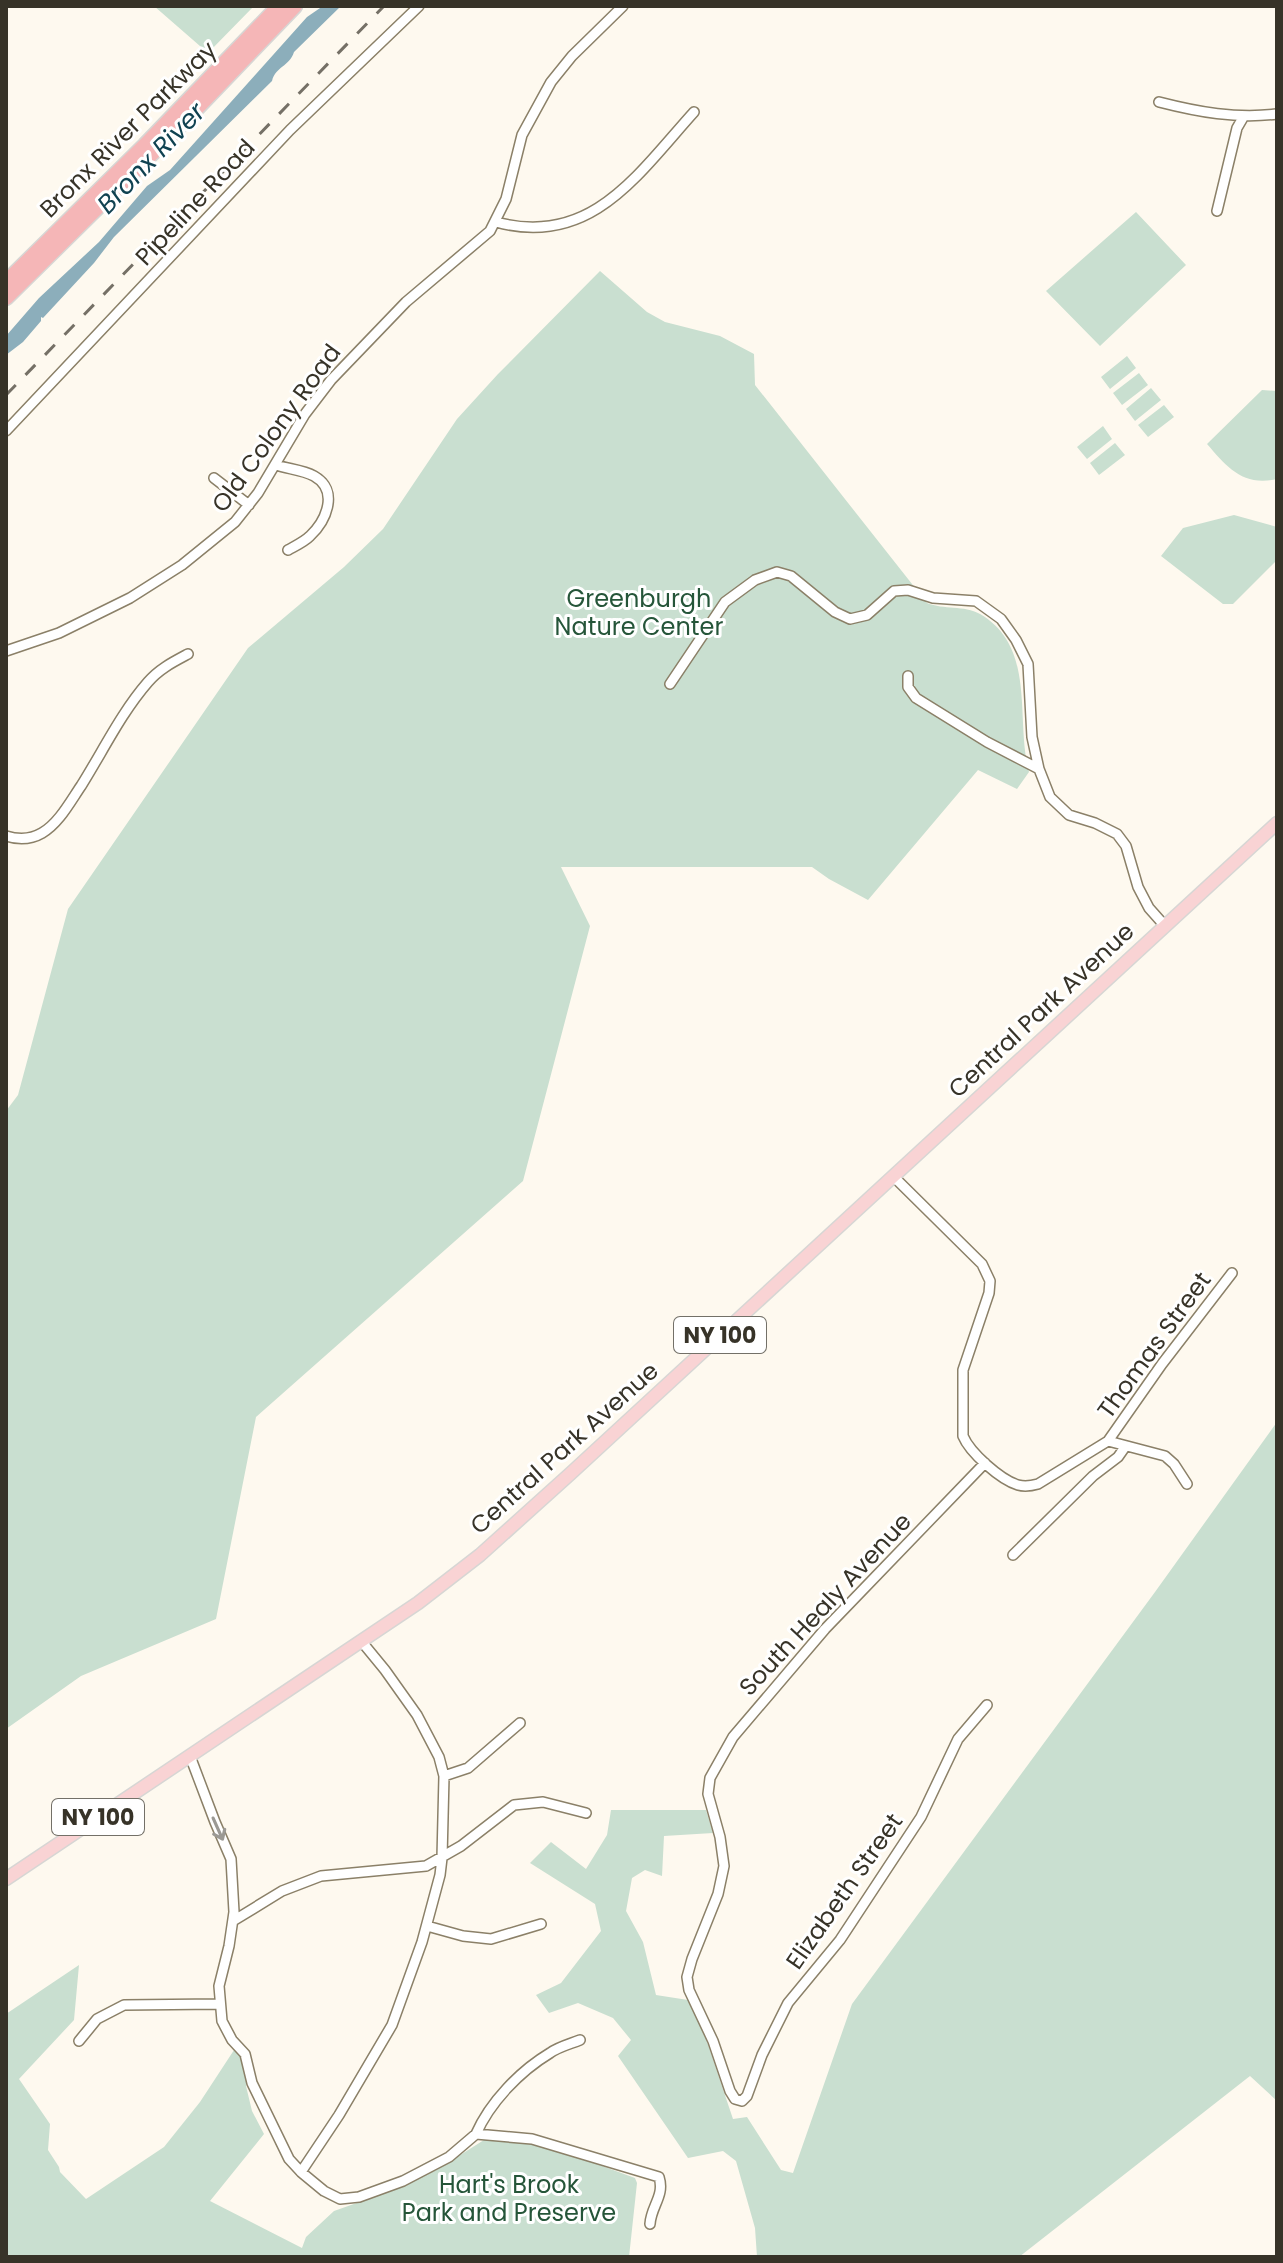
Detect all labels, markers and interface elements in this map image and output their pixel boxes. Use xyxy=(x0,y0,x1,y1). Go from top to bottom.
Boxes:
street label: Bronx River Parkway xyxy=(34,35,222,223)
water label: Bronx River xyxy=(91,96,211,220)
street label: Pipeline Road xyxy=(128,132,262,272)
street label: Old Colony Road xyxy=(204,337,348,519)
park label: Greenburgh Nature Center xyxy=(555,582,723,643)
street label: Central Park Avenue xyxy=(941,915,1141,1105)
street label: Thomas Street xyxy=(1090,1265,1218,1425)
road number: NY 100 xyxy=(674,1317,766,1353)
street label: Central Park Avenue xyxy=(463,1354,665,1542)
street label: South Healy Avenue xyxy=(731,1505,919,1703)
road number: NY 100 xyxy=(52,1799,144,1835)
street label: Elizabeth Street xyxy=(778,1807,910,1975)
one-way arrow xyxy=(211,1816,226,1841)
park label: Hart's Brook Park and Preserve xyxy=(402,2168,616,2229)

